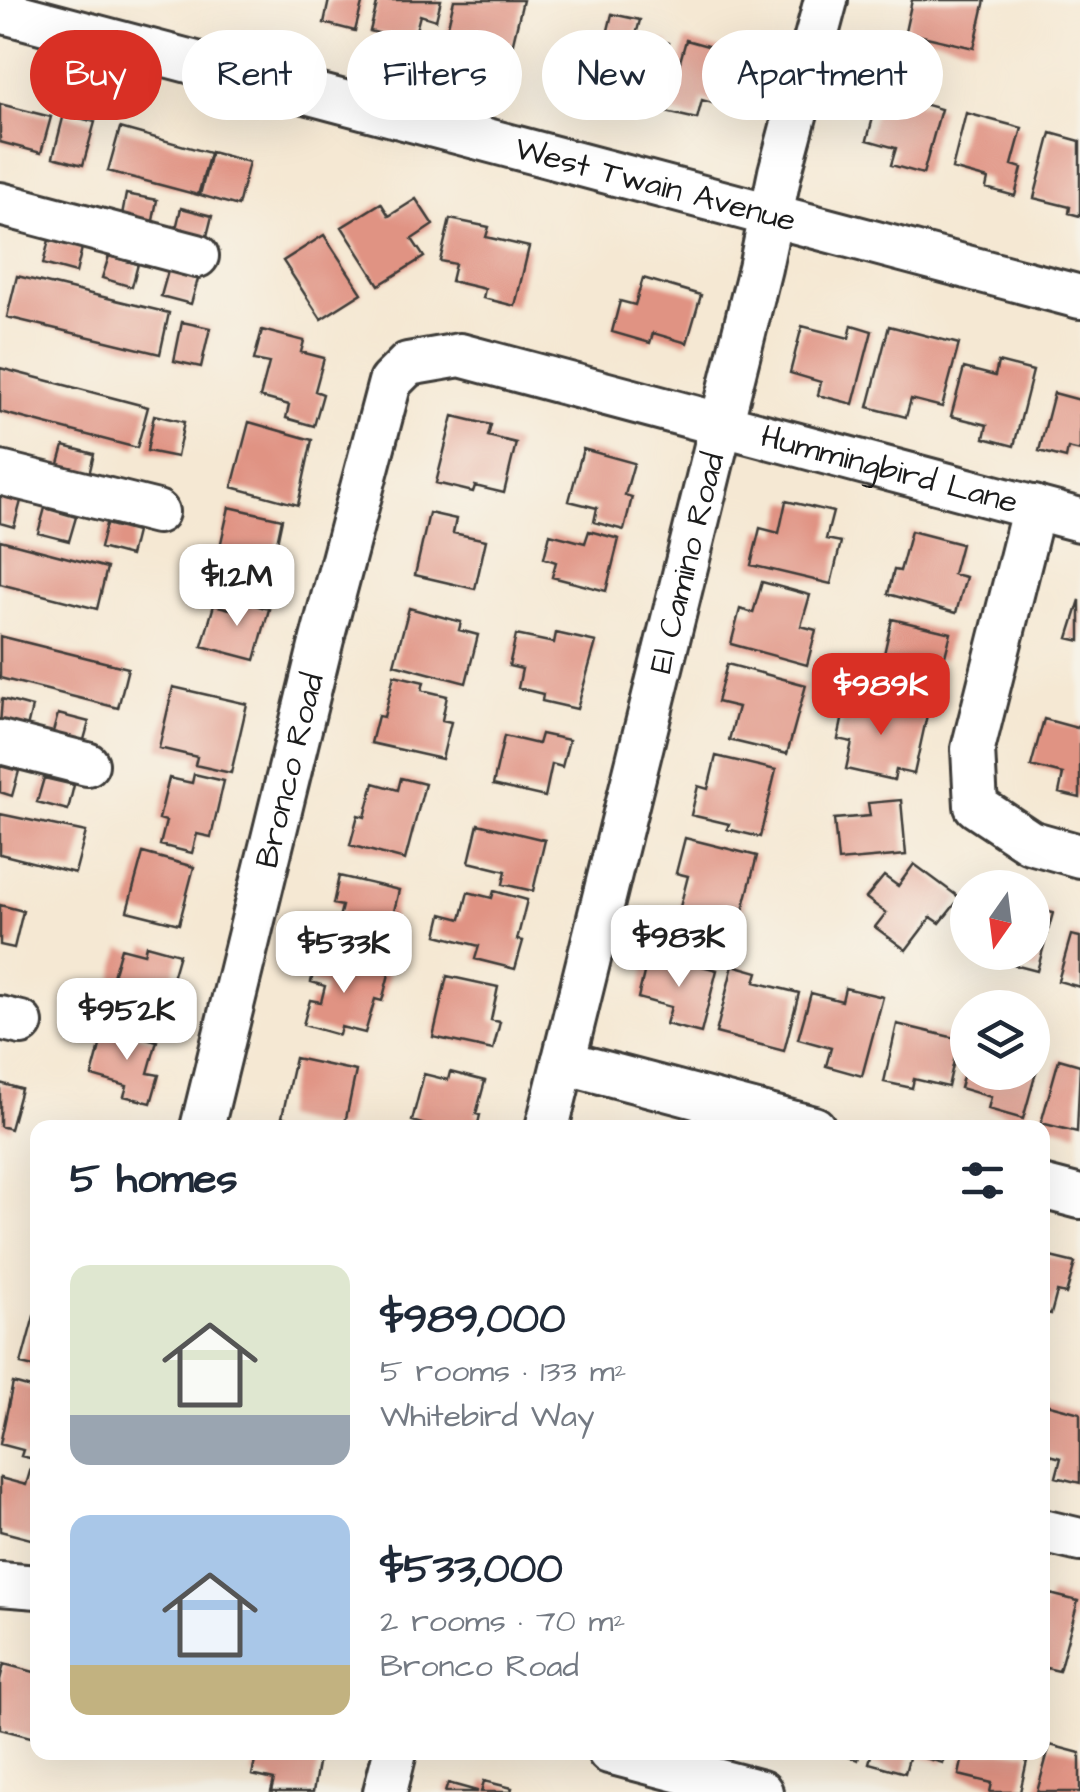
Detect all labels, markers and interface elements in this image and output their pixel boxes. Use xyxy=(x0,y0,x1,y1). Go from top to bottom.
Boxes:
chip: Buy xyxy=(30,30,162,120)
chip: Rent xyxy=(182,30,327,120)
chip: Filters xyxy=(347,30,522,120)
chip: New xyxy=(542,30,682,120)
chip: Apartment xyxy=(702,30,943,120)
street label: West Twain Avenue xyxy=(510,126,801,243)
street label: Hummingbird Lane xyxy=(756,414,1023,525)
street label: El Camino Road xyxy=(638,448,736,678)
pin: $1.2M xyxy=(167,544,307,629)
text: $1.2M xyxy=(201,554,273,599)
pin: $989K xyxy=(811,653,951,738)
text: $989K xyxy=(834,663,928,708)
street label: Bronco Road xyxy=(244,669,335,873)
north arrow xyxy=(950,870,1050,970)
map controls xyxy=(950,870,1050,1090)
pin: $983K xyxy=(609,905,749,990)
pin: $533K xyxy=(274,911,414,996)
text: $983K xyxy=(633,915,725,960)
text: $533K xyxy=(298,921,390,966)
pin: $952K xyxy=(57,978,197,1063)
text: $952K xyxy=(79,988,175,1033)
button: layers xyxy=(950,990,1050,1090)
text: 5 homes xyxy=(70,1151,237,1209)
icon: filters xyxy=(955,1153,1010,1208)
text: $989,000 xyxy=(380,1291,565,1349)
icon: home xyxy=(150,1305,270,1425)
text: 5 rooms · 133 m² xyxy=(380,1349,627,1394)
text: Whitebird Way xyxy=(380,1394,595,1439)
text: $533,000 xyxy=(380,1541,563,1599)
icon: home xyxy=(150,1555,270,1675)
text: 2 rooms · 70 m² xyxy=(380,1599,625,1644)
text: Bronco Road xyxy=(380,1644,579,1689)

